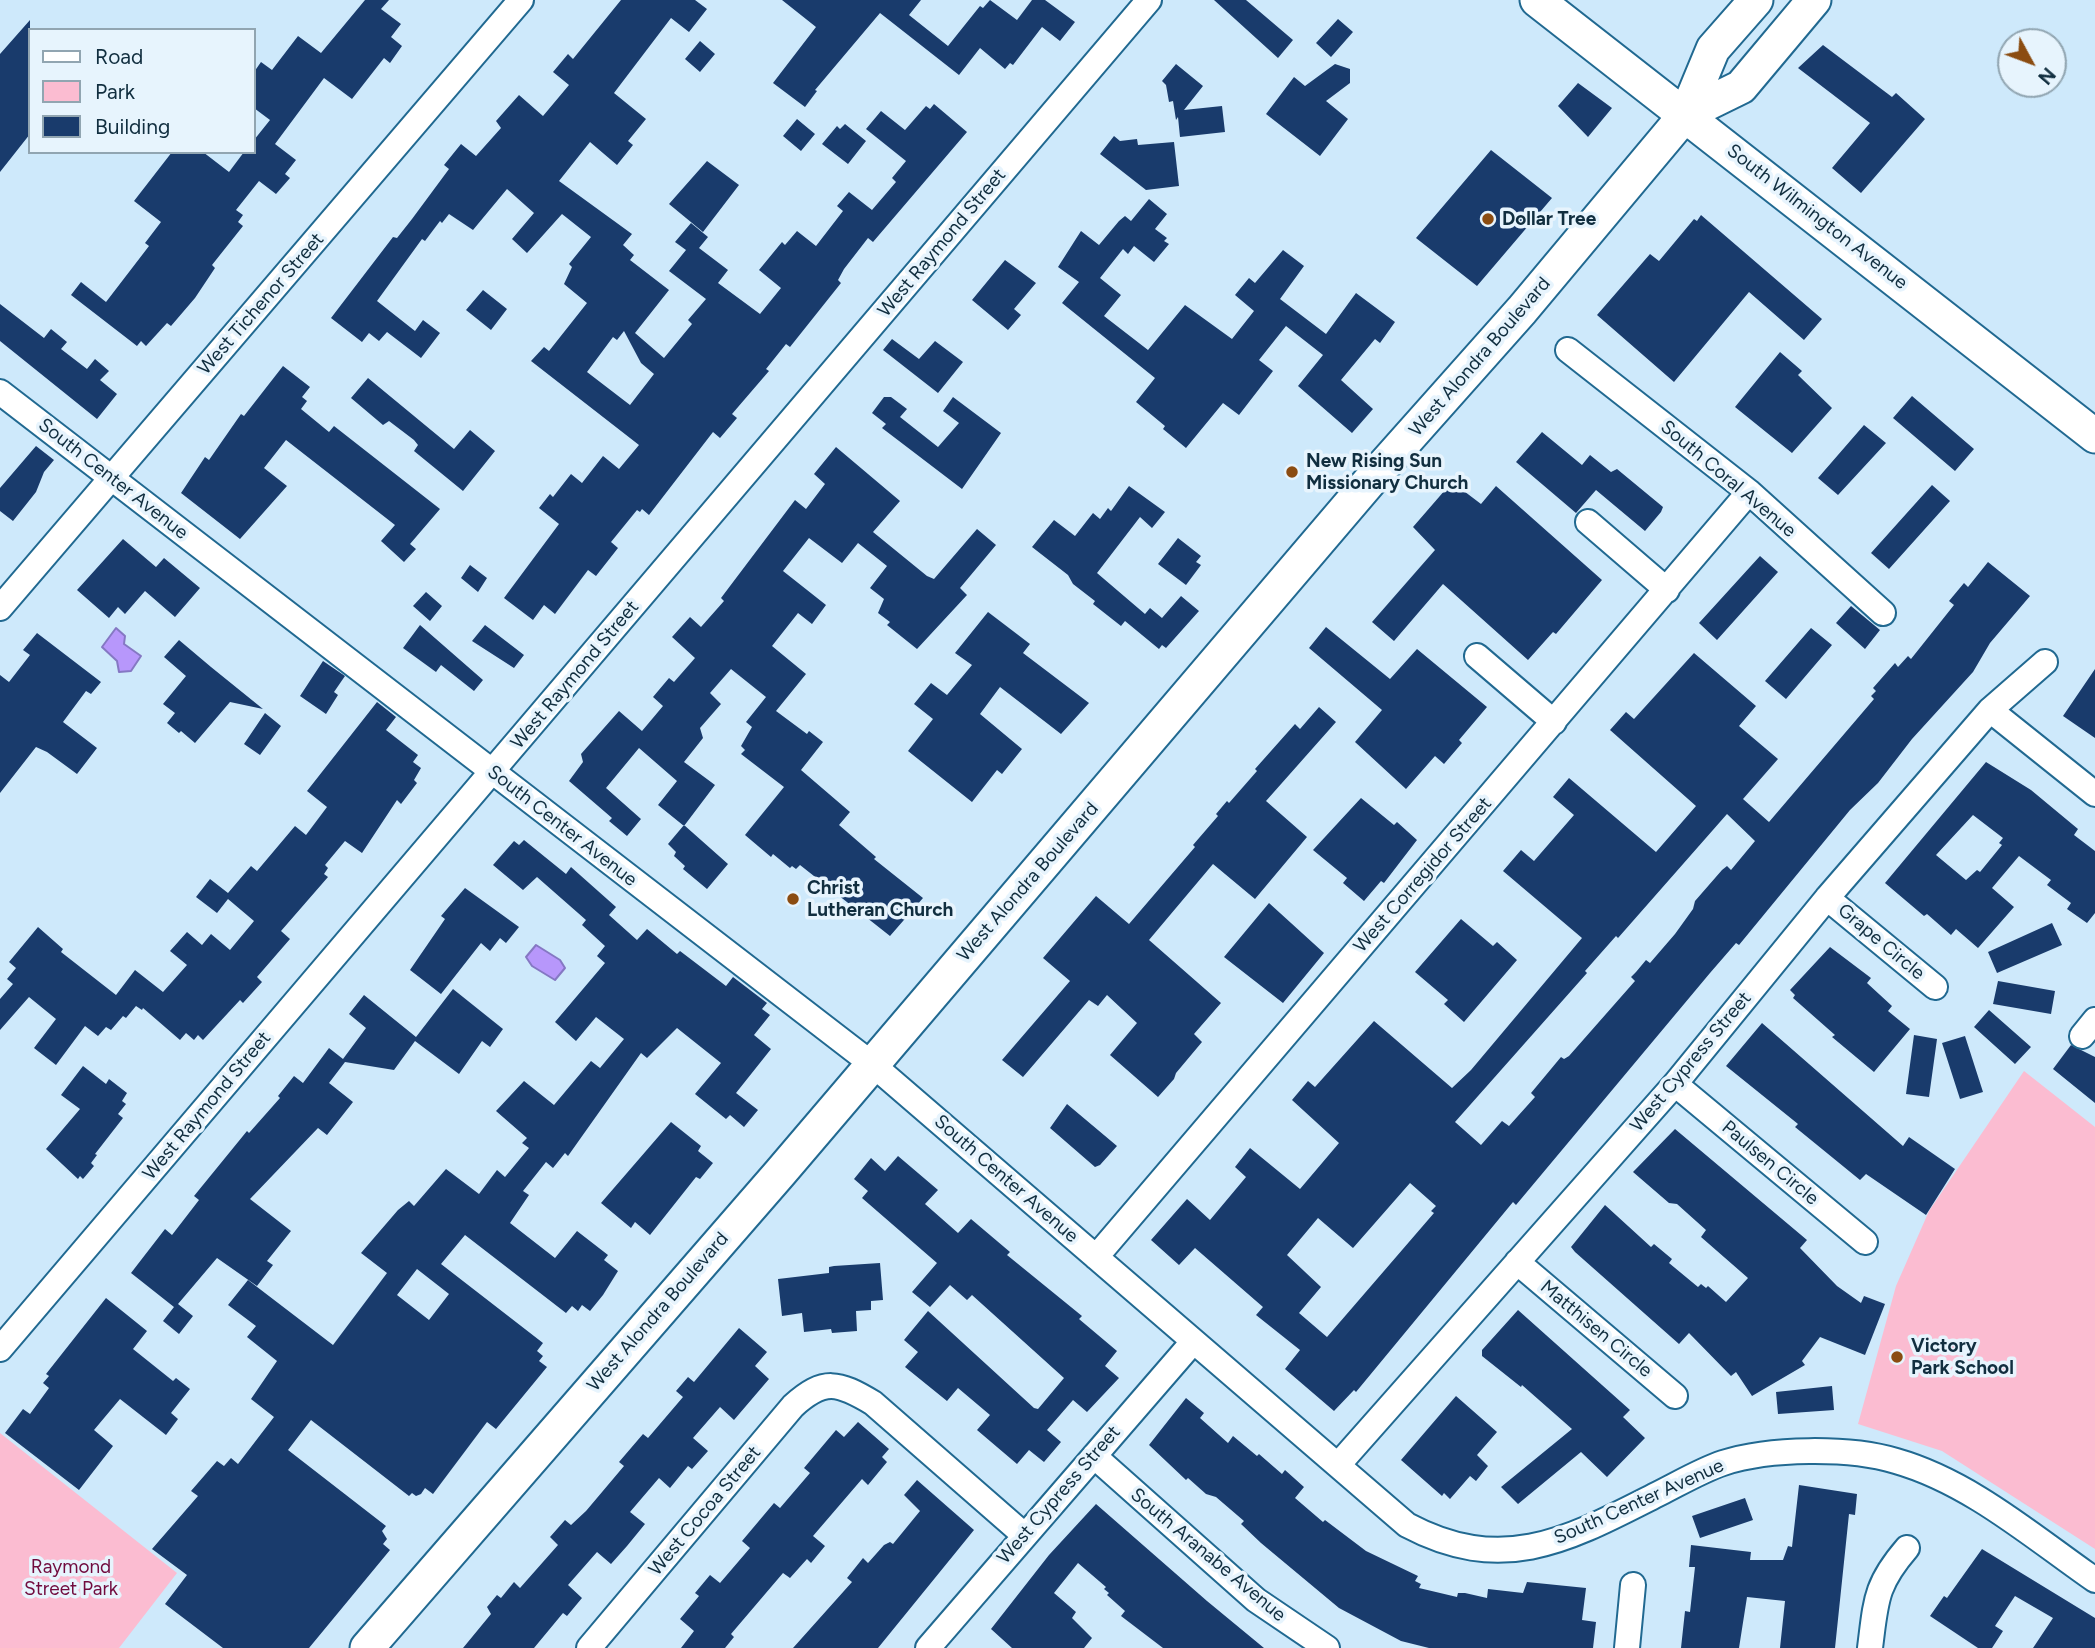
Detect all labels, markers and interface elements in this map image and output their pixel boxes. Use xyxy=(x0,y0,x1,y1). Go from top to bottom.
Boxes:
legend xyxy=(28,28,256,154)
north arrow xyxy=(1997,28,2067,98)
text: Road xyxy=(95,44,143,69)
text: N xyxy=(2033,63,2060,89)
text: Park xyxy=(95,79,135,104)
text: Building xyxy=(95,114,170,139)
street label: South Wilmington Avenue xyxy=(1722,139,1912,295)
street label: West Raymond Street xyxy=(873,164,1011,322)
place label: Dollar Tree xyxy=(1502,208,1596,230)
marker: Dollar Tree xyxy=(1480,211,1496,227)
street label: West Tichenor Street xyxy=(193,228,329,380)
street label: West Alondra Boulevard xyxy=(1405,273,1555,441)
street label: South Center Avenue xyxy=(34,414,192,544)
street label: South Coral Avenue xyxy=(1656,416,1800,542)
place label: New Rising Sun Missionary Church xyxy=(1306,450,1468,494)
marker: New Rising Sun Missionary Church xyxy=(1284,464,1300,480)
street label: West Raymond Street xyxy=(506,596,644,754)
street label: South Center Avenue xyxy=(483,761,641,891)
street label: West Corregidor Street xyxy=(1349,793,1497,957)
street label: West Alondra Boulevard xyxy=(953,798,1103,966)
place label: Christ Lutheran Church xyxy=(807,877,953,921)
marker: Christ Lutheran Church xyxy=(785,891,801,907)
street label: Grape Circle xyxy=(1833,899,1929,985)
street label: West Cypress Street xyxy=(1626,987,1756,1137)
street label: West Raymond Street xyxy=(138,1027,276,1185)
street label: South Center Avenue xyxy=(929,1110,1083,1248)
street label: Paulsen Circle xyxy=(1717,1116,1823,1210)
street label: West Alondra Boulevard xyxy=(583,1228,733,1396)
street label: Matthisen Circle xyxy=(1535,1276,1657,1382)
place label: Victory Park School xyxy=(1911,1335,2014,1379)
marker: Victory Park School xyxy=(1889,1349,1905,1365)
street label: West Cypress Street xyxy=(993,1421,1125,1569)
street label: West Cocoa Street xyxy=(644,1442,766,1580)
street label: South Center Avenue xyxy=(1551,1454,1727,1550)
street label: South Aranabe Avenue xyxy=(1126,1483,1290,1627)
park label: Raymond Street Park xyxy=(24,1556,118,1600)

